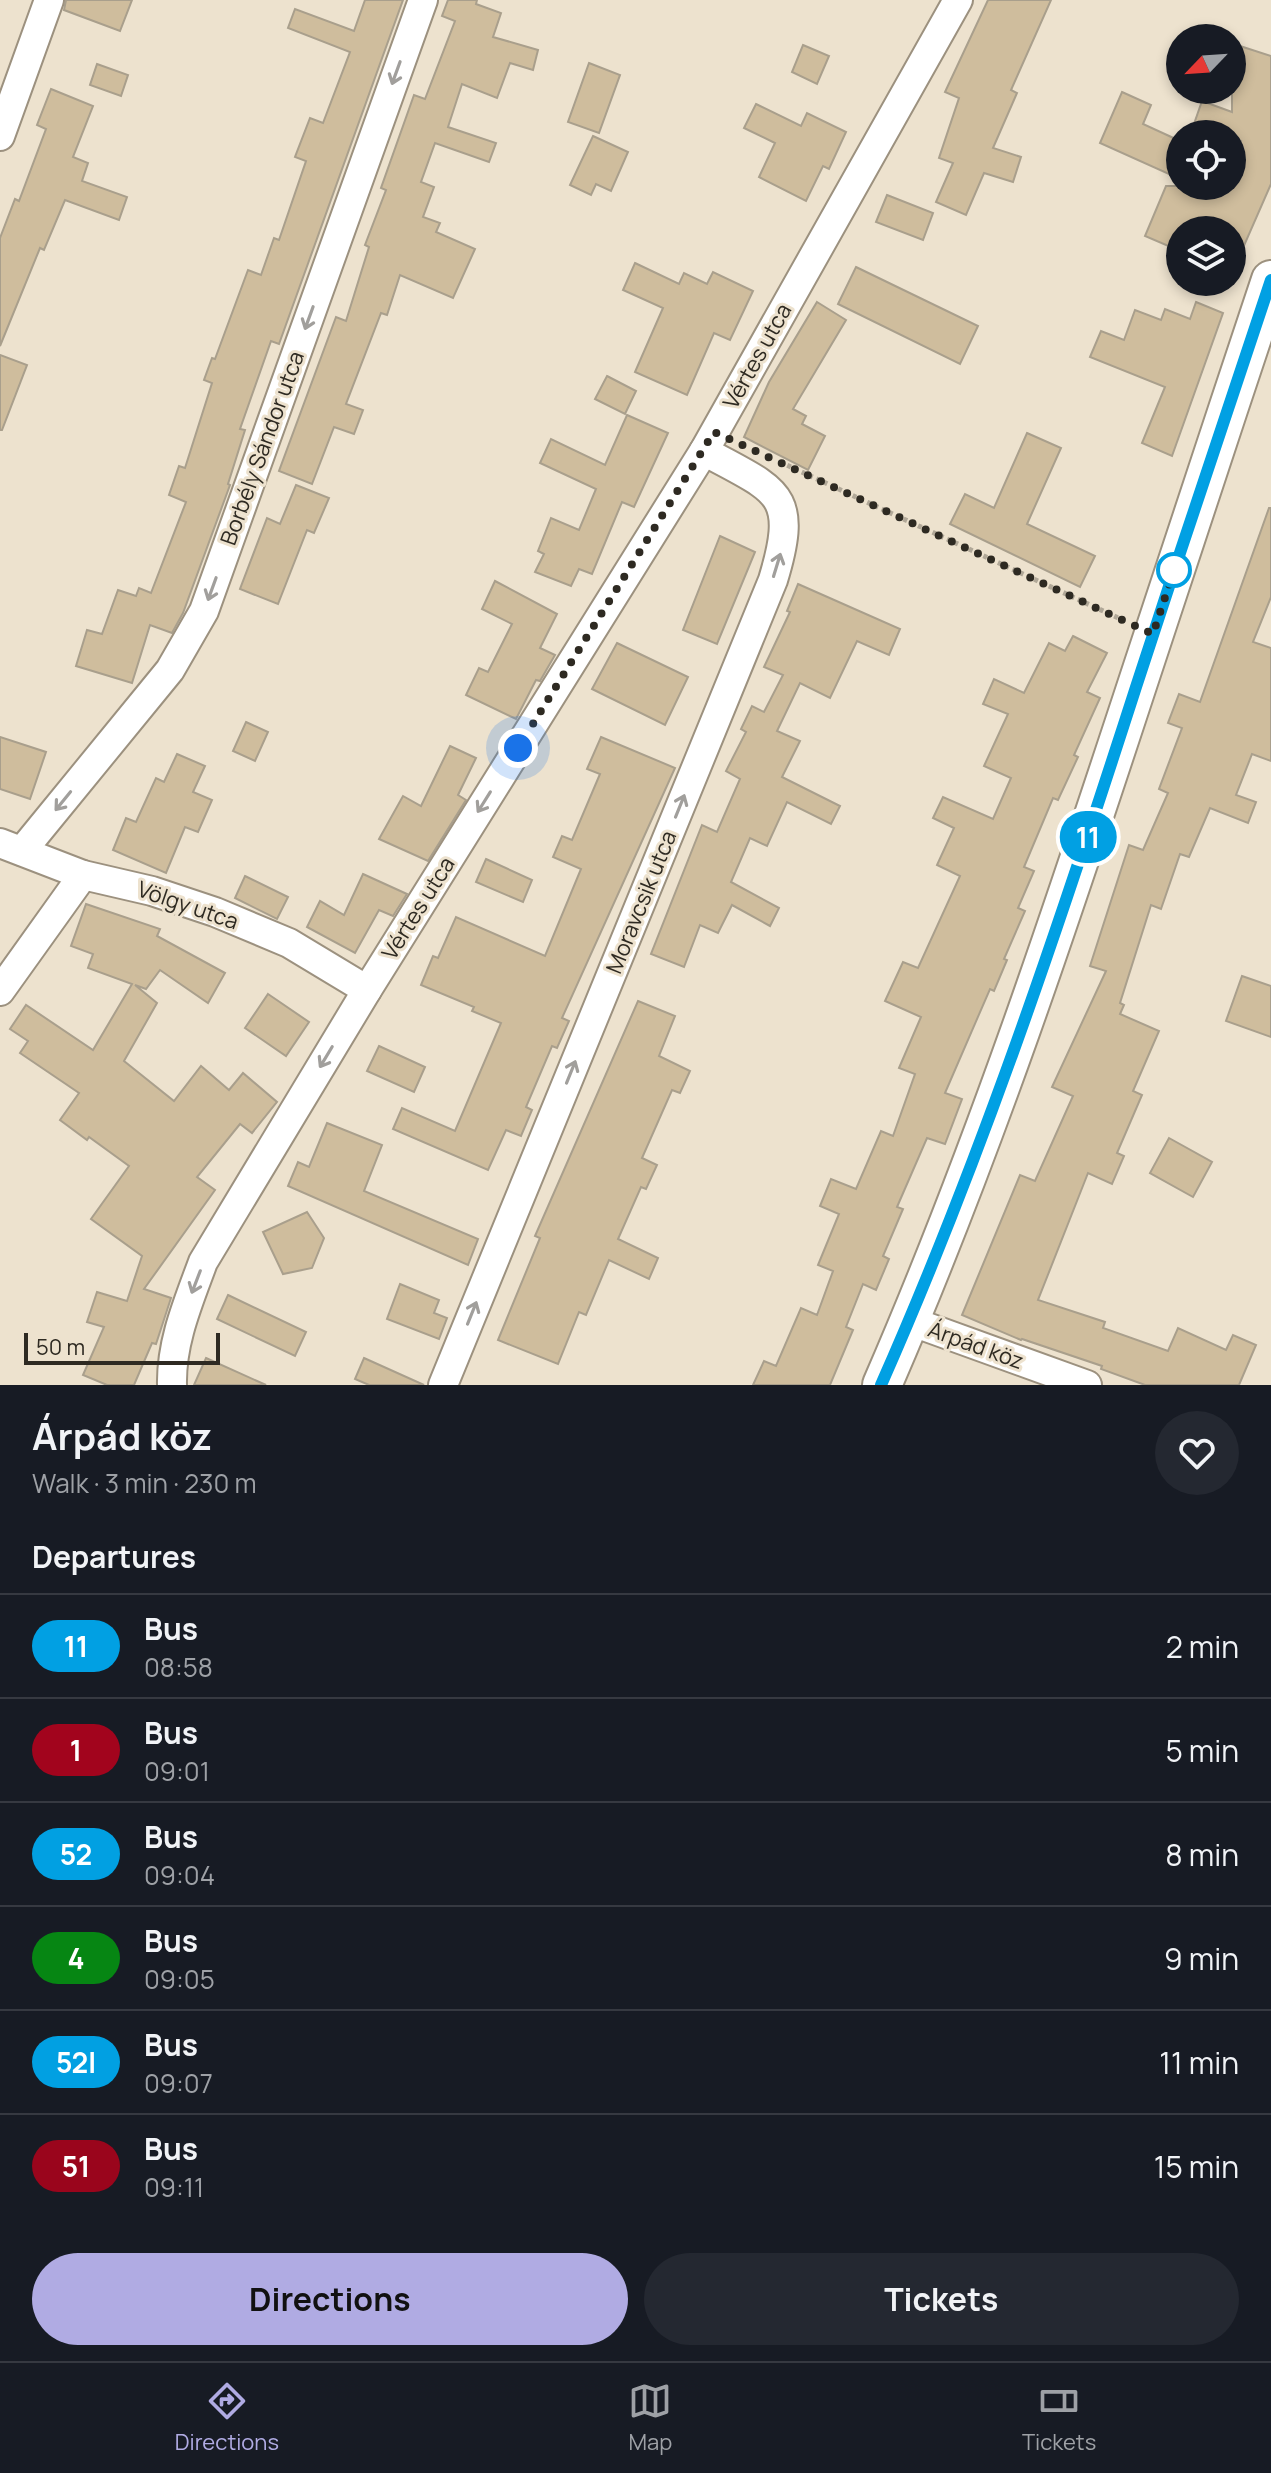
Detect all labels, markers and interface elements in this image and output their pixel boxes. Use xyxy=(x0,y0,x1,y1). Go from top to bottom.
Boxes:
north arrow xyxy=(1166,24,1246,104)
map controls xyxy=(1166,24,1246,296)
one-way arrow xyxy=(388,61,403,86)
button: locate xyxy=(1166,120,1246,200)
button: layers xyxy=(1166,216,1246,296)
street label: Vértes utca xyxy=(716,298,798,414)
one-way arrow xyxy=(300,305,315,330)
street label: Borbély Sándor utca xyxy=(213,347,311,549)
one-way arrow xyxy=(770,552,785,578)
unlabelled marker xyxy=(1157,553,1191,587)
one-way arrow xyxy=(203,577,218,602)
your location xyxy=(498,728,538,768)
one-way arrow xyxy=(54,790,72,811)
one-way arrow xyxy=(476,790,492,813)
one-way arrow xyxy=(674,794,689,819)
line badge: 11 xyxy=(1052,811,1124,863)
text: 11 xyxy=(1076,818,1100,856)
street label: Moravcsik utca xyxy=(599,826,683,978)
street label: Vértes utca xyxy=(375,851,461,965)
street label: Völgy utca xyxy=(134,874,242,936)
one-way arrow xyxy=(318,1045,334,1068)
one-way arrow xyxy=(565,1060,579,1085)
one-way arrow xyxy=(188,1269,202,1293)
one-way arrow xyxy=(466,1301,480,1326)
street label: Árpád köz xyxy=(924,1314,1028,1376)
scale bar xyxy=(24,1329,220,1365)
text: 50 m xyxy=(36,1332,85,1362)
text: Árpád köz xyxy=(32,1409,212,1461)
button: heart xyxy=(1155,1411,1239,1495)
text: Walk · 3 min · 230 m xyxy=(32,1465,257,1501)
text: Departures xyxy=(32,1536,196,1577)
text: Bus xyxy=(144,1608,198,1649)
text: 2 min xyxy=(1166,1626,1239,1667)
text: 11 xyxy=(64,1627,88,1665)
text: 08:58 xyxy=(144,1649,213,1685)
text: Bus xyxy=(144,1712,198,1753)
text: 5 min xyxy=(1165,1730,1239,1771)
text: 1 xyxy=(70,1731,82,1769)
text: 09:01 xyxy=(144,1753,210,1789)
text: Bus xyxy=(144,1816,198,1857)
text: 8 min xyxy=(1165,1834,1239,1875)
text: 52 xyxy=(60,1835,92,1873)
text: 09:04 xyxy=(144,1857,215,1893)
text: Bus xyxy=(144,1920,198,1961)
text: 9 min xyxy=(1164,1938,1239,1979)
text: 4 xyxy=(67,1939,85,1977)
text: 09:05 xyxy=(144,1961,215,1997)
text: Bus xyxy=(144,2024,198,2065)
text: 11 min xyxy=(1159,2042,1239,2083)
text: 52I xyxy=(56,2043,96,2081)
text: 09:07 xyxy=(144,2065,213,2101)
text: Bus xyxy=(144,2128,198,2169)
text: 15 min xyxy=(1154,2146,1239,2187)
text: 51 xyxy=(62,2147,90,2185)
text: 09:11 xyxy=(144,2169,204,2205)
button: Directions xyxy=(32,2253,628,2345)
button: Tickets xyxy=(644,2253,1239,2345)
tab: Directions xyxy=(175,2379,279,2457)
tab: Map xyxy=(628,2379,672,2457)
tab: Tickets xyxy=(1022,2379,1096,2457)

